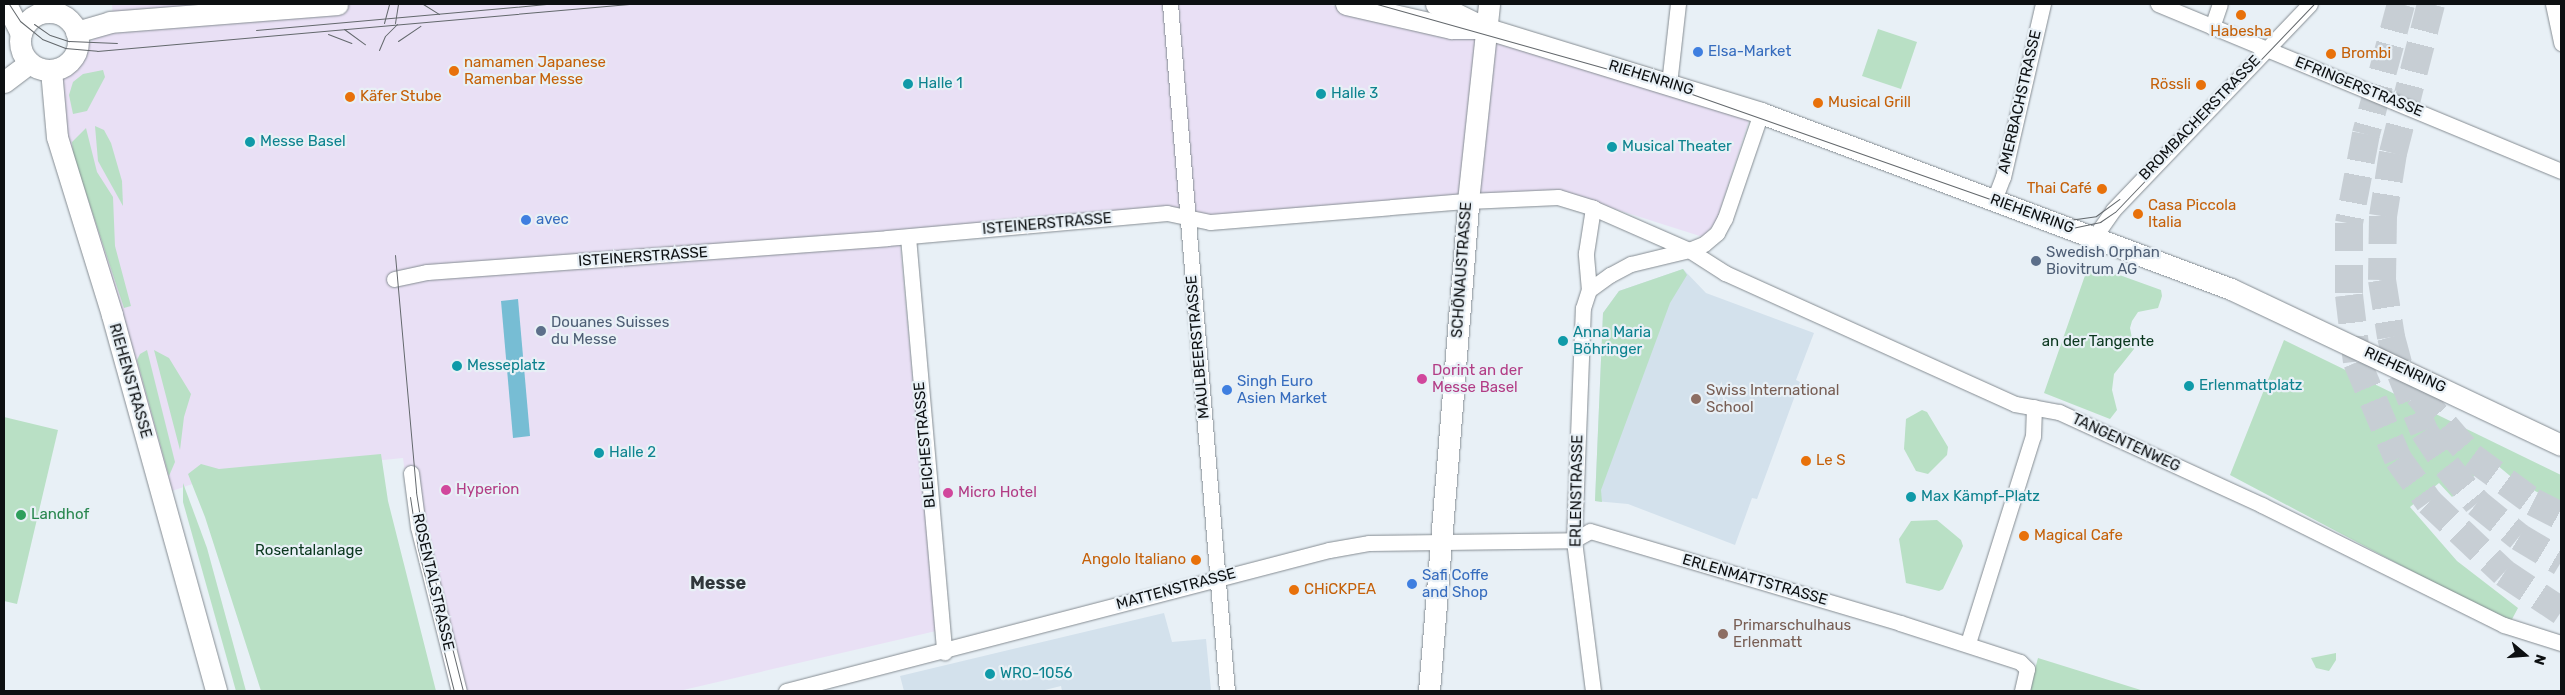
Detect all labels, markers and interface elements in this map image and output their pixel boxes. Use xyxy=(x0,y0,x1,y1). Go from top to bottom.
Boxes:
marker: Habesha xyxy=(2235,9,2247,21)
place label: Habesha xyxy=(2210,23,2272,41)
street label: AMERBACHSTRASSE xyxy=(1995,29,2045,175)
place label: Elsa-Market xyxy=(1708,43,1791,61)
place label: Brombi xyxy=(2341,45,2391,63)
marker: Elsa-Market xyxy=(1692,46,1704,58)
marker: Brombi xyxy=(2325,48,2337,60)
street label: BROMBACHERSTRASSE xyxy=(2136,52,2264,184)
place label: namamen Japanese Ramenbar Messe xyxy=(464,53,606,88)
street label: EFRINGERSTRASSE xyxy=(2292,53,2426,121)
street label: RIEHENRING xyxy=(1606,57,1696,99)
marker: namamen Japanese Ramenbar Messe xyxy=(448,65,460,77)
place label: Halle 1 xyxy=(918,75,963,93)
place label: Rössli xyxy=(2150,76,2191,94)
marker: Halle 1 xyxy=(902,78,914,90)
marker: Rössli xyxy=(2195,79,2207,91)
place label: Halle 3 xyxy=(1331,85,1378,103)
place label: Käfer Stube xyxy=(360,88,442,106)
marker: Halle 3 xyxy=(1315,88,1327,100)
marker: Käfer Stube xyxy=(344,91,356,103)
place label: Musical Grill xyxy=(1828,94,1911,112)
marker: Musical Grill xyxy=(1812,97,1824,109)
place label: Messe Basel xyxy=(260,133,346,151)
marker: Messe Basel xyxy=(244,136,256,148)
place label: Musical Theater xyxy=(1622,138,1732,156)
marker: Musical Theater xyxy=(1606,141,1618,153)
place label: Thai Café xyxy=(2027,180,2092,198)
marker: Thai Café xyxy=(2096,183,2108,195)
street label: RIEHENRING xyxy=(1988,191,2076,237)
place label: Casa Piccola Italia xyxy=(2148,196,2236,231)
street label: SCHÖNAUSTRASSE xyxy=(1448,201,1476,339)
marker: Casa Piccola Italia xyxy=(2132,208,2144,220)
street label: ISTEINERSTRASSE xyxy=(982,209,1112,239)
place label: avec xyxy=(536,211,569,229)
marker: avec xyxy=(520,214,532,226)
street label: ISTEINERSTRASSE xyxy=(578,243,708,271)
place label: Swedish Orphan Biovitrum AG xyxy=(2046,243,2160,278)
marker: Swedish Orphan Biovitrum AG xyxy=(2030,255,2042,267)
street label: MAULBEERSTRASSE xyxy=(1183,274,1213,420)
place label: Douanes Suisses du Messe xyxy=(551,313,669,348)
street label: RIEHENSTRASSE xyxy=(105,322,155,440)
place label: Anna Maria Böhringer xyxy=(1573,323,1651,358)
marker: Douanes Suisses du Messe xyxy=(535,325,547,337)
park label: an der Tangente xyxy=(2041,333,2155,351)
marker: Anna Maria Böhringer xyxy=(1557,335,1569,347)
street label: RIEHENRING xyxy=(2361,343,2449,397)
place label: Messeplatz xyxy=(467,357,545,375)
marker: Messeplatz xyxy=(451,360,463,372)
place label: Dorint an der Messe Basel xyxy=(1432,361,1523,396)
place label: Singh Euro Asien Market xyxy=(1237,372,1327,407)
marker: Dorint an der Messe Basel xyxy=(1416,373,1428,385)
place label: Erlenmattplatz xyxy=(2199,377,2302,395)
marker: Erlenmattplatz xyxy=(2183,380,2195,392)
street label: BLEICHESTRASSE xyxy=(911,381,939,509)
place label: Swiss International School xyxy=(1706,381,1839,416)
marker: Singh Euro Asien Market xyxy=(1221,384,1233,396)
marker: Swiss International School xyxy=(1690,393,1702,405)
street label: TANGENTENWEG xyxy=(2069,410,2183,476)
street label: ERLENSTRASSE xyxy=(1567,435,1587,547)
place label: Halle 2 xyxy=(609,444,656,462)
marker: Halle 2 xyxy=(593,447,605,459)
place label: Le S xyxy=(1816,452,1846,470)
marker: Le S xyxy=(1800,455,1812,467)
place label: Hyperion xyxy=(456,481,519,499)
marker: Hyperion xyxy=(440,484,452,496)
place label: Micro Hotel xyxy=(958,484,1037,502)
marker: Micro Hotel xyxy=(942,487,954,499)
place label: Max Kämpf-Platz xyxy=(1921,488,2040,506)
marker: Max Kämpf-Platz xyxy=(1905,491,1917,503)
place label: Landhof xyxy=(31,506,89,524)
marker: Landhof xyxy=(15,509,27,521)
street label: ROSENTALSTRASSE xyxy=(408,512,458,652)
place label: Magical Cafe xyxy=(2034,527,2123,545)
marker: Magical Cafe xyxy=(2018,530,2030,542)
park label: Rosentalanlage xyxy=(255,542,363,560)
place label: Angolo Italiano xyxy=(1082,551,1186,569)
street label: ERLENMATTSTRASSE xyxy=(1680,551,1830,609)
marker: Angolo Italiano xyxy=(1190,554,1202,566)
street label: MATTENSTRASSE xyxy=(1114,564,1238,614)
place label: Safi Coffe and Shop xyxy=(1422,566,1489,601)
district label: Messe xyxy=(690,572,746,594)
marker: Safi Coffe and Shop xyxy=(1406,578,1418,590)
place label: CHiCKPEA xyxy=(1304,581,1376,599)
marker: CHiCKPEA xyxy=(1288,584,1300,596)
place label: Primarschulhaus Erlenmatt xyxy=(1733,616,1851,651)
marker: Primarschulhaus Erlenmatt xyxy=(1717,628,1729,640)
north arrow xyxy=(2500,630,2550,680)
text: N xyxy=(2530,652,2549,667)
place label: WRO-1056 xyxy=(1000,665,1073,683)
marker: WRO-1056 xyxy=(984,668,996,680)

